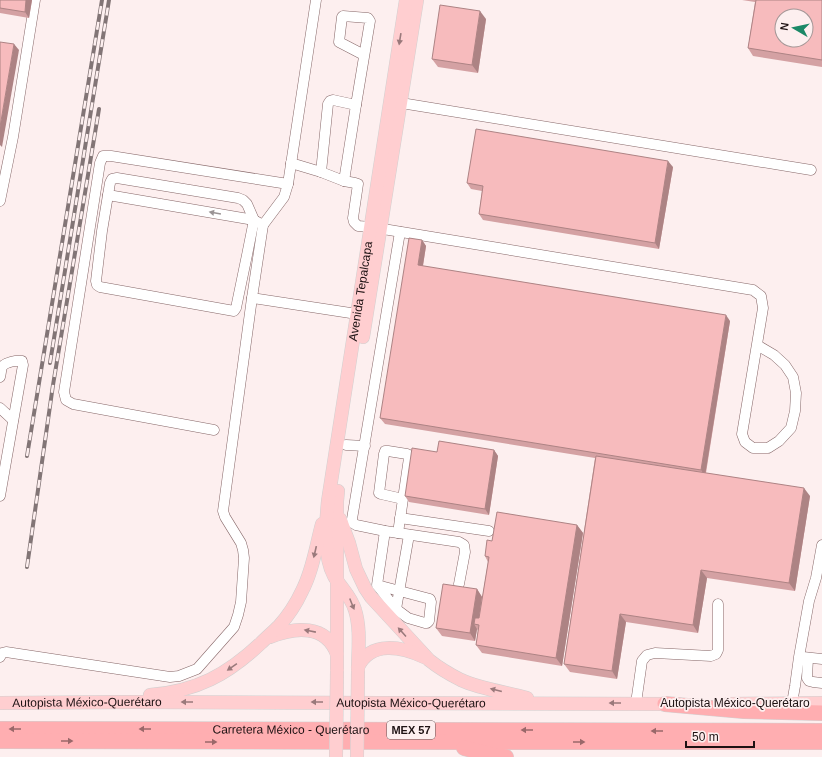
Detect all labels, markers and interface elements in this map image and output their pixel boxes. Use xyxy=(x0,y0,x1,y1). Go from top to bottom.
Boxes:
north arrow xyxy=(774,8,814,48)
text: N xyxy=(778,22,791,31)
one-way arrow xyxy=(397,32,403,45)
one-way arrow xyxy=(209,210,221,216)
street label: Avenida Tepalcapa xyxy=(346,240,375,342)
one-way arrow xyxy=(311,546,317,558)
one-way arrow xyxy=(350,599,356,611)
one-way arrow xyxy=(398,627,407,636)
one-way arrow xyxy=(304,628,317,634)
one-way arrow xyxy=(227,663,238,671)
one-way arrow xyxy=(490,687,502,693)
street label: Autopista México-Querétaro xyxy=(12,695,162,710)
street label: Autopista México-Querétaro xyxy=(336,696,486,710)
street label: Autopista México-Querétaro xyxy=(660,696,810,710)
one-way arrow xyxy=(180,699,193,705)
one-way arrow xyxy=(310,699,323,705)
one-way arrow xyxy=(608,700,621,706)
road number: MEX 57 xyxy=(387,721,435,739)
street label: Carretera México - Querétaro xyxy=(212,723,370,737)
scale bar xyxy=(686,723,754,749)
one-way arrow xyxy=(8,726,21,732)
one-way arrow xyxy=(138,726,151,732)
one-way arrow xyxy=(520,727,533,733)
one-way arrow xyxy=(650,728,663,734)
text: 50 m xyxy=(692,730,719,744)
one-way arrow xyxy=(61,738,74,744)
one-way arrow xyxy=(205,739,218,745)
one-way arrow xyxy=(573,739,586,745)

